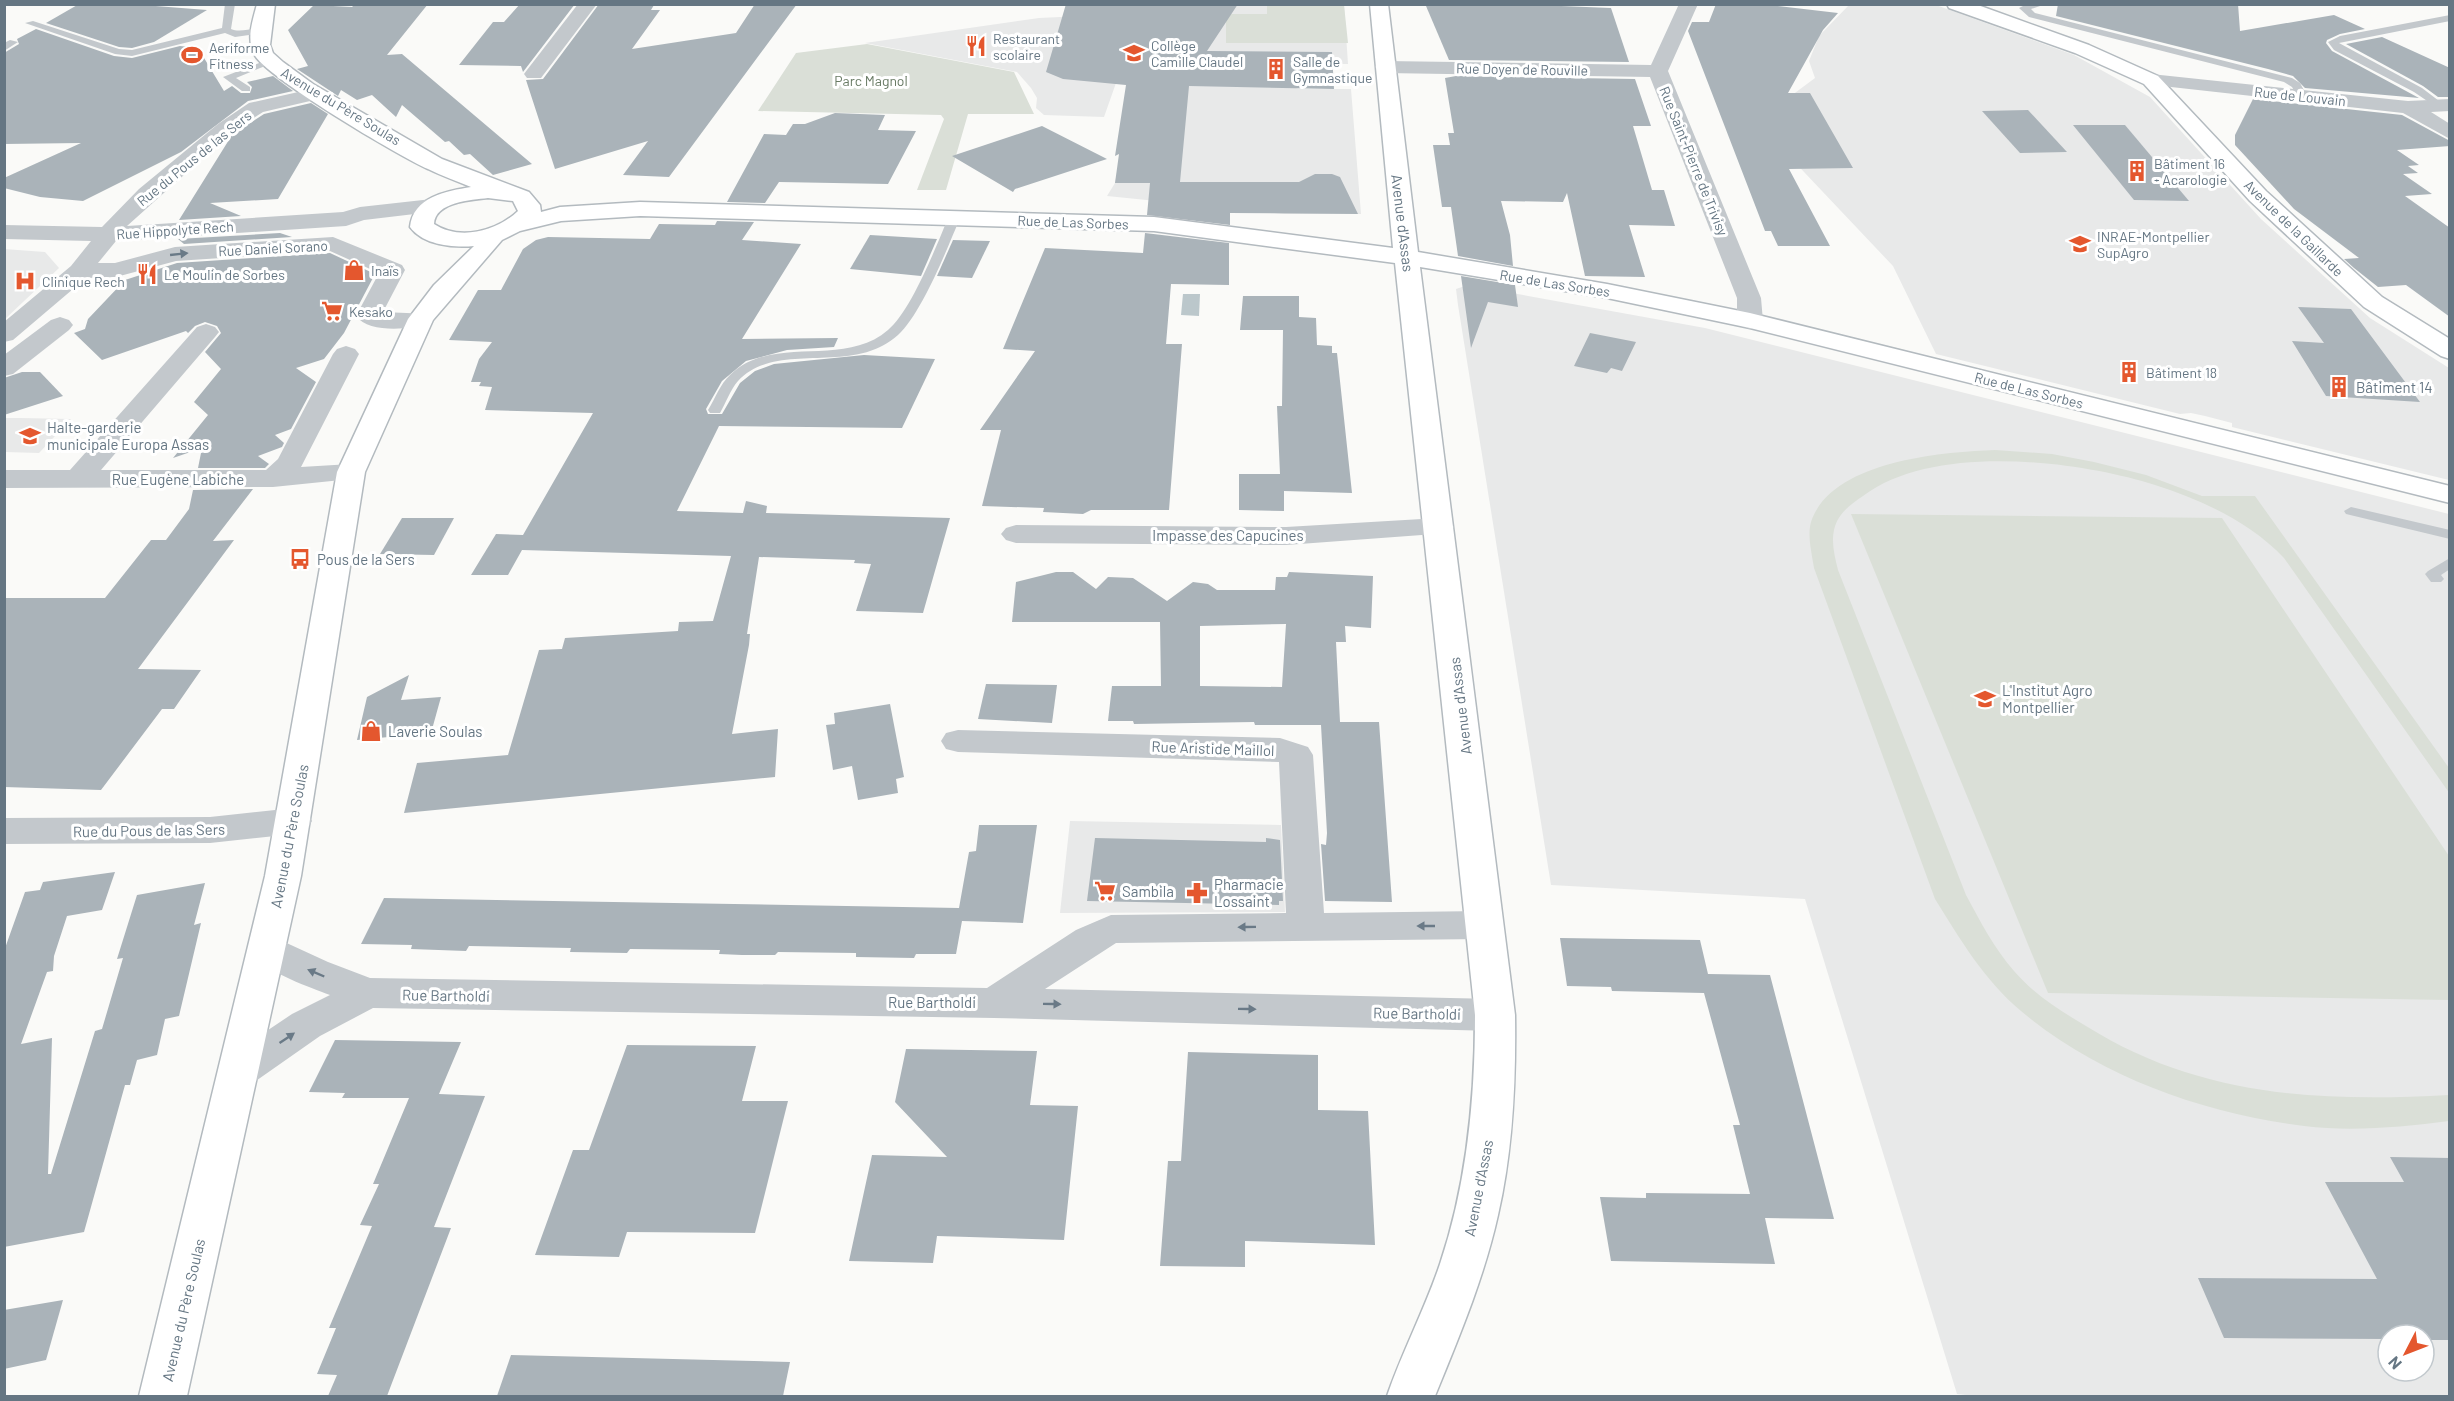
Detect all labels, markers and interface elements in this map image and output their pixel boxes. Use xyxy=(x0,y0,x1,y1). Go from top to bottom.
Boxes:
place label: Restaurant scolaire xyxy=(993,30,1060,63)
restaurant icon: Restaurant scolaire xyxy=(964,34,988,58)
place label: Collège Camille Claudel xyxy=(1151,37,1243,70)
place label: Aeriforme Fitness xyxy=(209,39,269,72)
school or university icon: Collège Camille Claudel xyxy=(1122,41,1146,65)
sports icon: Aeriforme Fitness xyxy=(180,43,204,67)
place label: Salle de Gymnastique xyxy=(1293,53,1372,86)
building icon: Salle de Gymnastique xyxy=(1264,57,1288,81)
street label: Rue Doyen de Rouville xyxy=(1456,59,1588,79)
street label: Avenue du Père Soulas xyxy=(278,64,404,149)
park label: Parc Magnol xyxy=(834,72,908,89)
street label: Rue de Louvain xyxy=(2253,83,2347,109)
street label: Rue Saint-Pierre de Trivisy xyxy=(1656,84,1732,239)
street label: Rue du Pous de las Sers xyxy=(133,106,255,209)
place label: Bâtiment 16 - Acarologie xyxy=(2154,155,2227,188)
building icon: Bâtiment 16 - Acarologie xyxy=(2125,159,2149,183)
street label: Avenue d'Assas xyxy=(1388,173,1418,273)
street label: Avenue de la Gaillarde xyxy=(2241,176,2347,280)
street label: Rue de Las Sorbes xyxy=(1017,212,1129,232)
street label: Rue Hippolyte Rech xyxy=(116,217,234,243)
place label: INRAE-Montpellier SupAgro xyxy=(2097,228,2210,261)
school or university icon: INRAE-Montpellier SupAgro xyxy=(2068,232,2092,256)
street label: Rue Daniel Sorano xyxy=(218,237,328,259)
one-way arrow xyxy=(169,249,188,259)
shop icon: Inaïs xyxy=(342,258,366,282)
restaurant icon: Le Moulin de Sorbes xyxy=(135,262,159,286)
place label: Inaïs xyxy=(371,262,399,279)
place label: Le Moulin de Sorbes xyxy=(164,266,285,283)
street label: Rue de Las Sorbes xyxy=(1499,266,1612,300)
hospital icon: Clinique Rech xyxy=(13,269,37,293)
place label: Clinique Rech xyxy=(42,273,125,290)
supermarket icon: Kesako xyxy=(320,299,344,323)
place label: Kesako xyxy=(349,303,393,320)
building icon: Bâtiment 18 xyxy=(2117,360,2141,384)
place label: Bâtiment 18 xyxy=(2146,364,2217,381)
street label: Rue de Las Sorbes xyxy=(1973,368,2085,412)
building icon: Bâtiment 14 xyxy=(2327,375,2351,399)
place label: Bâtiment 14 xyxy=(2356,378,2433,396)
place label: Halte-garderie municipale Europa Assas xyxy=(47,418,209,453)
school or university icon: Halte-garderie municipale Europa Assas xyxy=(18,424,42,448)
street label: Rue Eugène Labiche xyxy=(112,470,244,488)
street label: Impasse des Capucines xyxy=(1152,526,1304,544)
bus stop icon: Pous de la Sers xyxy=(288,547,312,571)
place label: Pous de la Sers xyxy=(317,550,415,568)
street label: Avenue d'Assas xyxy=(1445,656,1475,756)
place label: L'Institut Agro Montpellier xyxy=(2002,681,2093,716)
school or university icon: L'Institut Agro Montpellier xyxy=(1973,687,1997,711)
shop icon: Laverie Soulas xyxy=(359,719,383,743)
place label: Laverie Soulas xyxy=(388,722,483,740)
street label: Rue Aristide Maillol xyxy=(1151,737,1275,759)
street label: Avenue du Père Soulas xyxy=(266,763,312,909)
street label: Rue du Pous de las Sers xyxy=(73,820,225,840)
place label: Pharmacie Lossaint xyxy=(1214,875,1284,910)
supermarket icon: Sambila xyxy=(1093,879,1117,903)
pharmacy icon: Pharmacie Lossaint xyxy=(1185,881,1209,905)
place label: Sambila xyxy=(1122,882,1174,900)
one-way arrow xyxy=(1416,921,1435,931)
one-way arrow xyxy=(1238,922,1257,932)
one-way arrow xyxy=(307,968,325,978)
street label: Rue Bartholdi xyxy=(402,985,490,1005)
street label: Rue Bartholdi xyxy=(888,993,976,1011)
one-way arrow xyxy=(1043,1000,1062,1009)
street label: Rue Bartholdi xyxy=(1373,1003,1461,1023)
one-way arrow xyxy=(1237,1005,1256,1014)
one-way arrow xyxy=(279,1032,295,1044)
street label: Avenue d'Assas xyxy=(1460,1138,1496,1238)
street label: Avenue du Père Soulas xyxy=(158,1237,208,1383)
north arrow xyxy=(2376,1323,2436,1383)
text: N xyxy=(2384,1353,2405,1374)

